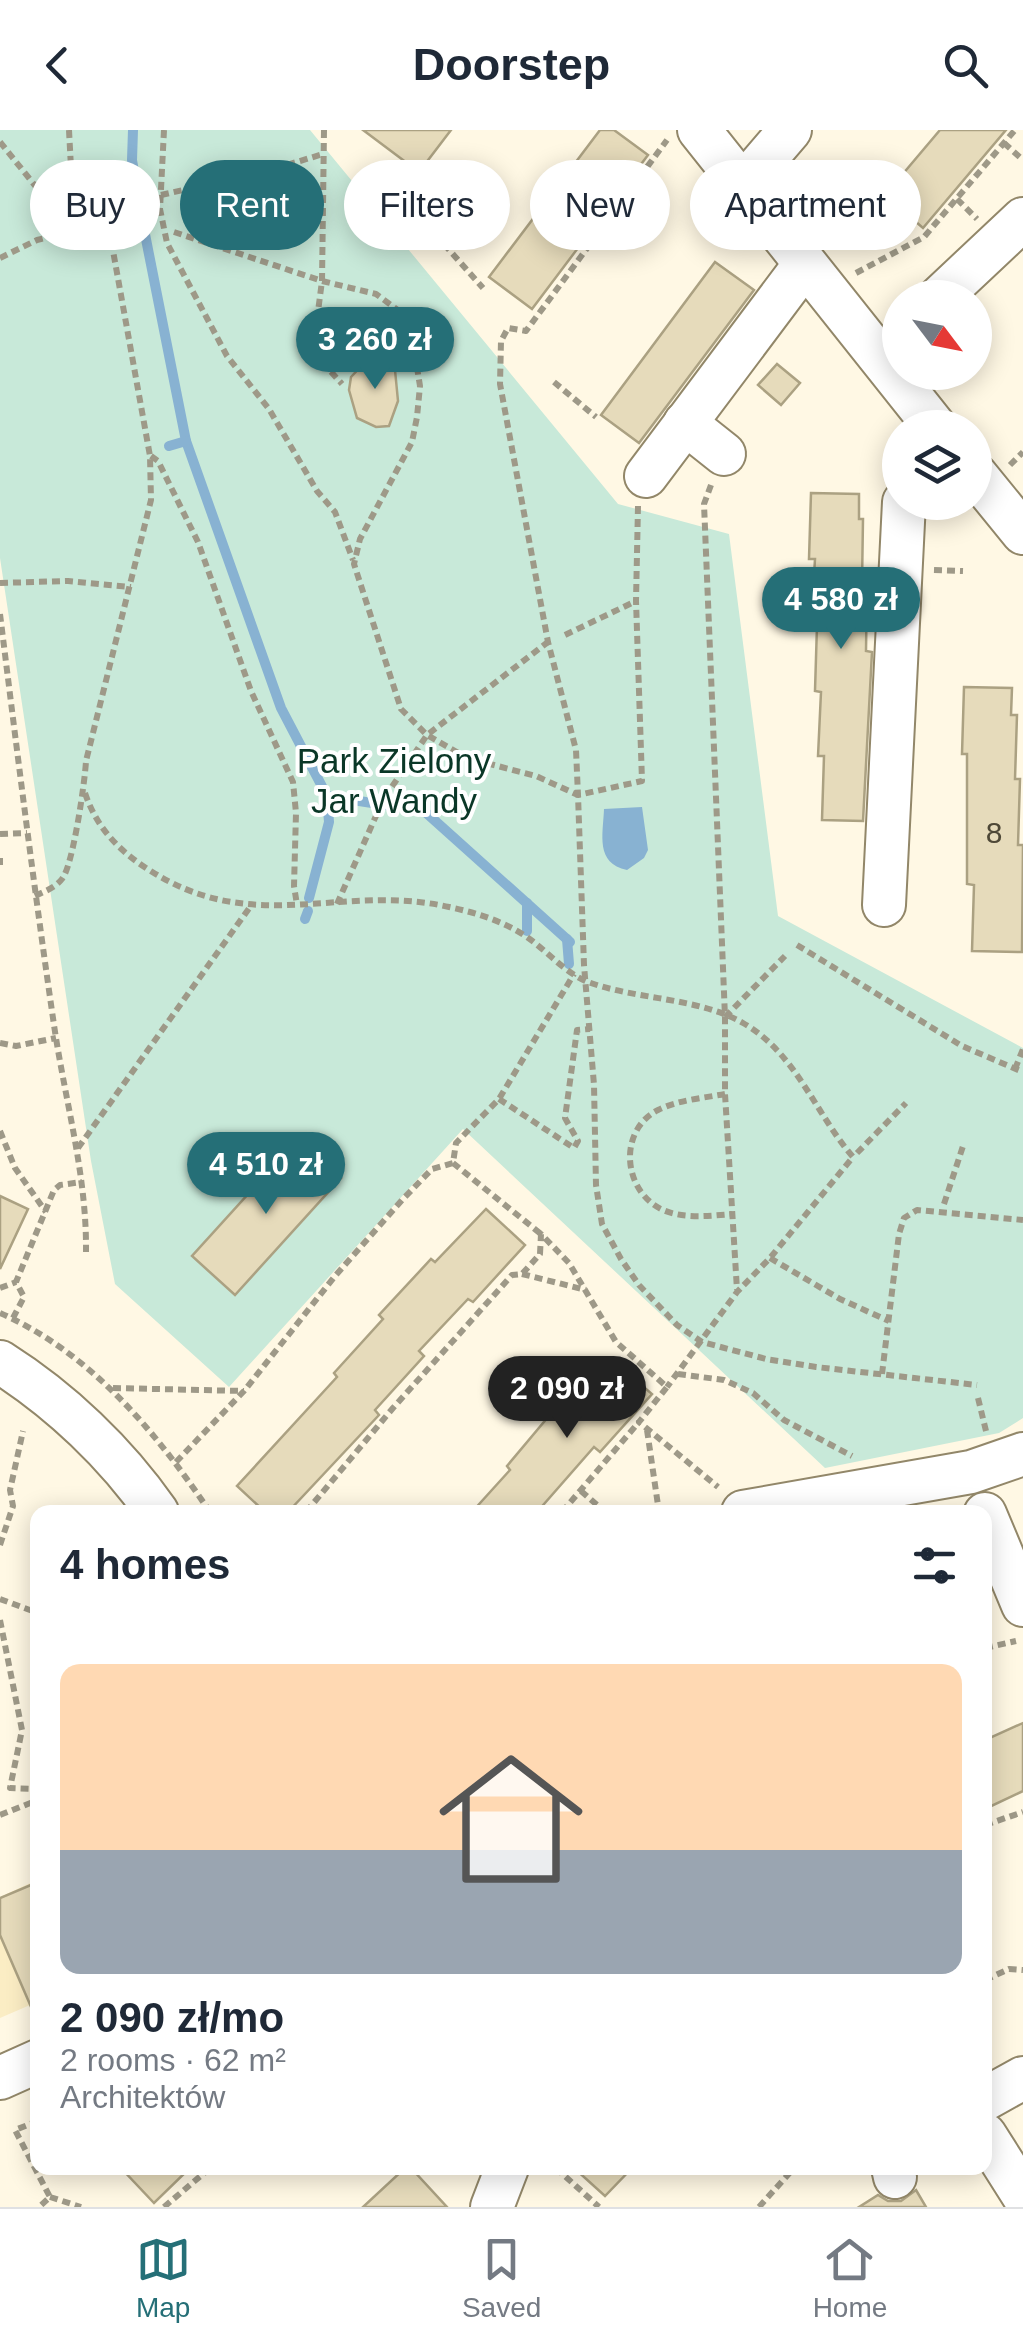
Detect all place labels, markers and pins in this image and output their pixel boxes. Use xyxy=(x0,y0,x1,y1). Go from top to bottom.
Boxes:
pin: 3 260 zł xyxy=(272,307,478,392)
pin: 4 580 zł xyxy=(738,567,944,652)
pin: 4 510 zł xyxy=(163,1132,369,1217)
pin: 2 090 zł xyxy=(464,1356,670,1441)

